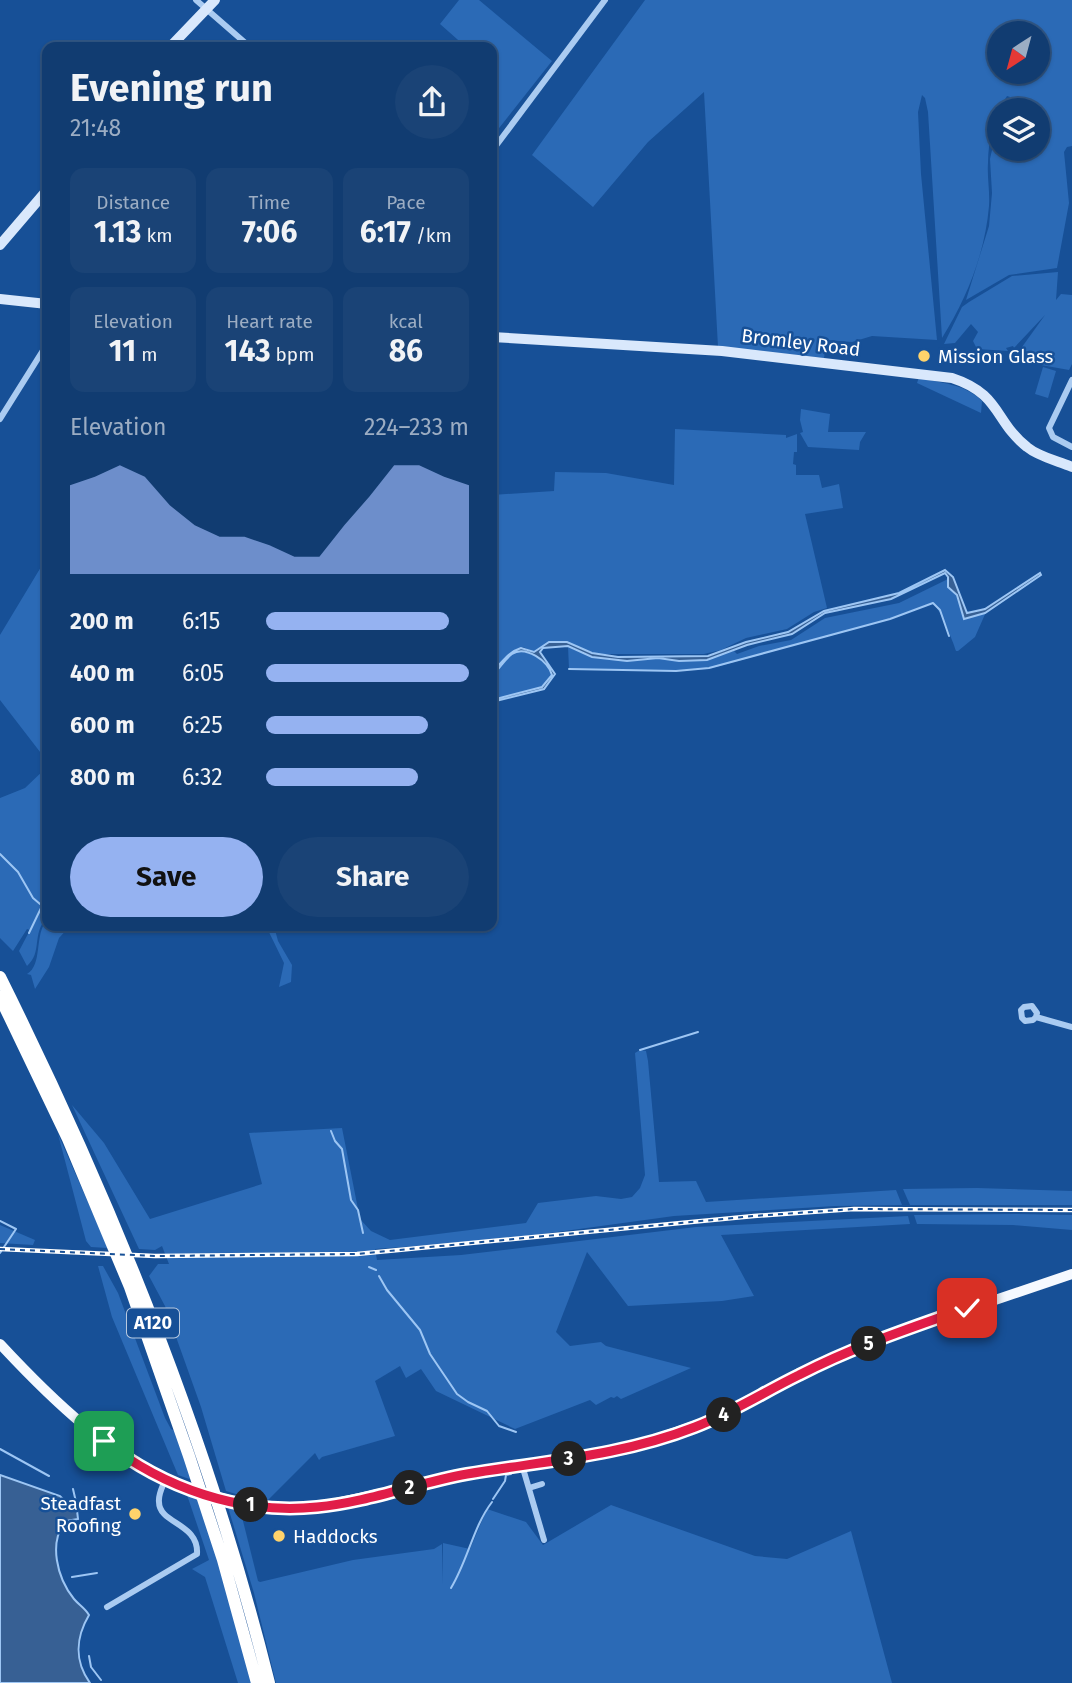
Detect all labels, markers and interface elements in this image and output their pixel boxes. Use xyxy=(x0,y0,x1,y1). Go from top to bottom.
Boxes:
north arrow xyxy=(987,21,1050,84)
map controls xyxy=(987,21,1050,161)
text: Evening run xyxy=(70,65,273,111)
button: share xyxy=(395,65,469,139)
button: layers xyxy=(987,98,1050,161)
text: 21:48 xyxy=(70,114,121,142)
text: Distance xyxy=(96,191,170,214)
text: Time xyxy=(249,191,290,214)
text: Pace xyxy=(386,191,426,214)
text: 1.13 xyxy=(94,214,141,250)
text: 7:06 xyxy=(242,214,297,250)
text: 6:17 xyxy=(360,214,411,250)
text: km xyxy=(141,224,173,247)
text: /km xyxy=(411,224,452,247)
text: Elevation xyxy=(93,310,173,333)
text: Heart rate xyxy=(226,310,313,333)
text: kcal xyxy=(389,310,423,333)
street label: Bromley Road xyxy=(740,324,862,361)
text: 11 xyxy=(109,333,136,369)
text: 143 xyxy=(225,333,271,369)
text: 86 xyxy=(389,333,423,369)
text: m xyxy=(136,343,157,366)
text: bpm xyxy=(271,343,314,366)
place label: Mission Glass xyxy=(938,345,1054,368)
marker: Mission Glass xyxy=(916,348,932,364)
text: Elevation xyxy=(70,413,166,441)
text: 224–233 m xyxy=(364,413,469,441)
text: 200 m xyxy=(70,607,134,635)
text: 6:15 xyxy=(182,607,220,635)
text: 400 m xyxy=(70,659,135,687)
text: 6:05 xyxy=(182,659,224,687)
text: 600 m xyxy=(70,711,135,739)
text: 6:25 xyxy=(182,711,223,739)
text: 800 m xyxy=(70,763,135,791)
text: 6:32 xyxy=(182,763,223,791)
button: Save xyxy=(70,837,263,917)
button: Share xyxy=(277,837,469,917)
pin xyxy=(937,1278,997,1338)
icon: check xyxy=(948,1289,986,1327)
road number: A120 xyxy=(127,1308,179,1338)
pin: 5 xyxy=(852,1326,886,1362)
text: 5 xyxy=(863,1332,874,1355)
pin: 4 xyxy=(706,1398,742,1432)
text: 4 xyxy=(718,1403,729,1426)
pin xyxy=(74,1411,134,1471)
icon: arrive xyxy=(85,1422,123,1460)
pin: 3 xyxy=(552,1442,586,1476)
text: 3 xyxy=(564,1447,573,1470)
pin: 2 xyxy=(392,1470,428,1506)
text: 2 xyxy=(405,1476,414,1499)
pin: 1 xyxy=(233,1488,268,1522)
place label: Steadfast Roofing xyxy=(40,1492,121,1537)
text: 1 xyxy=(246,1493,255,1516)
marker: Steadfast Roofing xyxy=(127,1506,143,1522)
place label: Haddocks xyxy=(293,1525,378,1548)
marker: Haddocks xyxy=(271,1528,287,1544)

